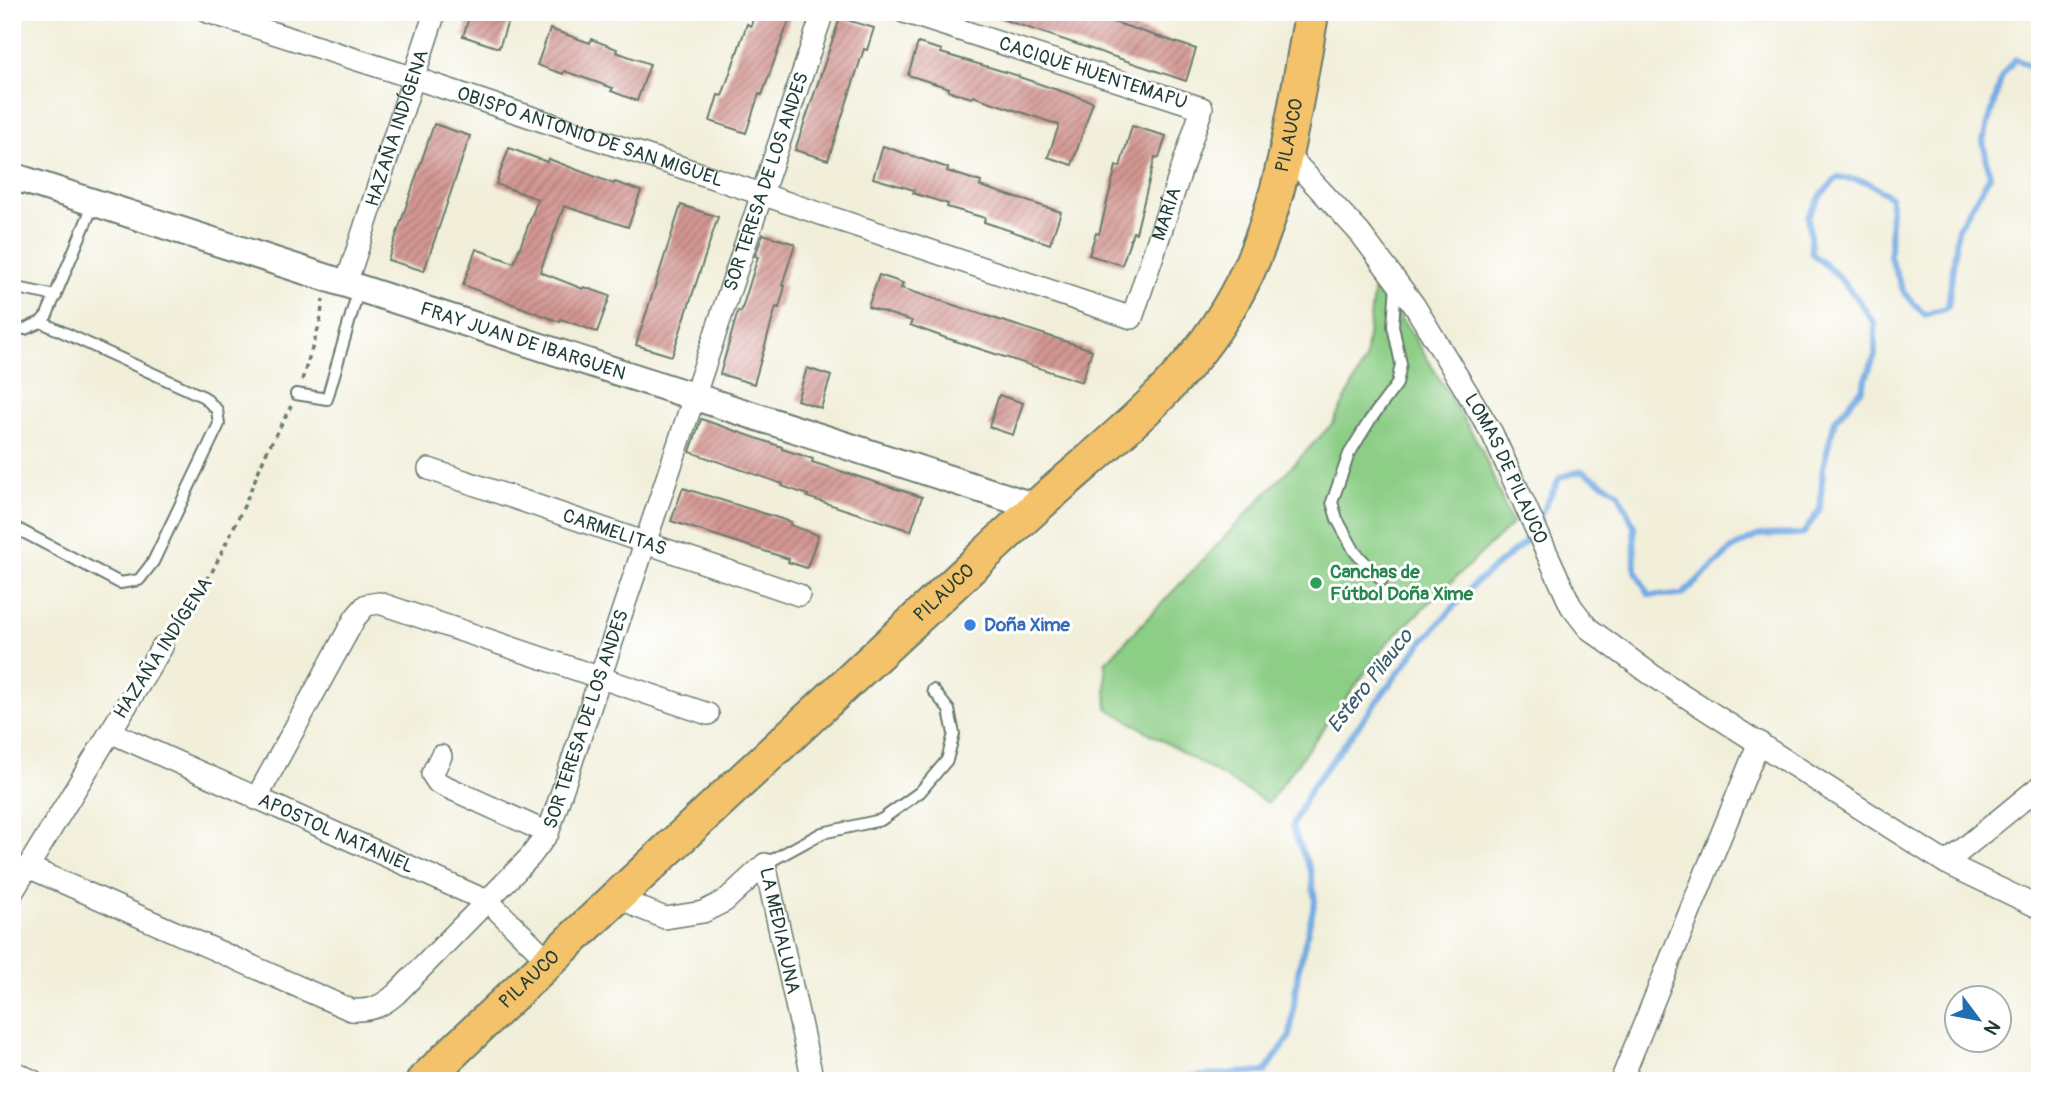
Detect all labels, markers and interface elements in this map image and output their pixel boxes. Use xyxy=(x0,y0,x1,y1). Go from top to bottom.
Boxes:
street label: CACIQUE HUENTEMAPU xyxy=(996,31,1190,115)
street label: HAZAÑA INDÍGENA xyxy=(360,47,434,210)
street label: SOR TERESA DE LOS ANDES xyxy=(718,69,814,294)
street label: OBISPO ANTONIO DE SAN MIGUEL xyxy=(454,81,726,193)
street label: PILAUCO xyxy=(1270,97,1309,175)
street label: MARÍA xyxy=(1147,184,1187,244)
street label: FRAY JUAN DE IBARGUEN xyxy=(417,297,629,386)
street label: LOMAS DE PILAUCO xyxy=(1459,389,1553,547)
street label: CARMELITAS xyxy=(559,503,670,561)
street label: PILAUCO xyxy=(909,559,979,627)
place label: Canchas de Fútbol Doña Xime xyxy=(1330,560,1474,606)
street label: HAZAÑA INDÍGENA xyxy=(108,573,218,723)
marker: Canchas de Fútbol Doña Xime xyxy=(1308,575,1324,591)
street label: SOR TERESA DE LOS ANDES xyxy=(538,607,634,832)
place label: Doña Xime xyxy=(984,613,1071,637)
marker: Doña Xime xyxy=(962,617,978,633)
water label: Estero Pilauco xyxy=(1321,622,1420,738)
street label: APOSTOL NATANIEL xyxy=(255,788,418,879)
street label: LA MEDIALUNA xyxy=(754,865,805,996)
street label: PILAUCO xyxy=(494,945,565,1014)
north arrow xyxy=(1944,984,2014,1054)
text: N xyxy=(1978,1016,2005,1039)

